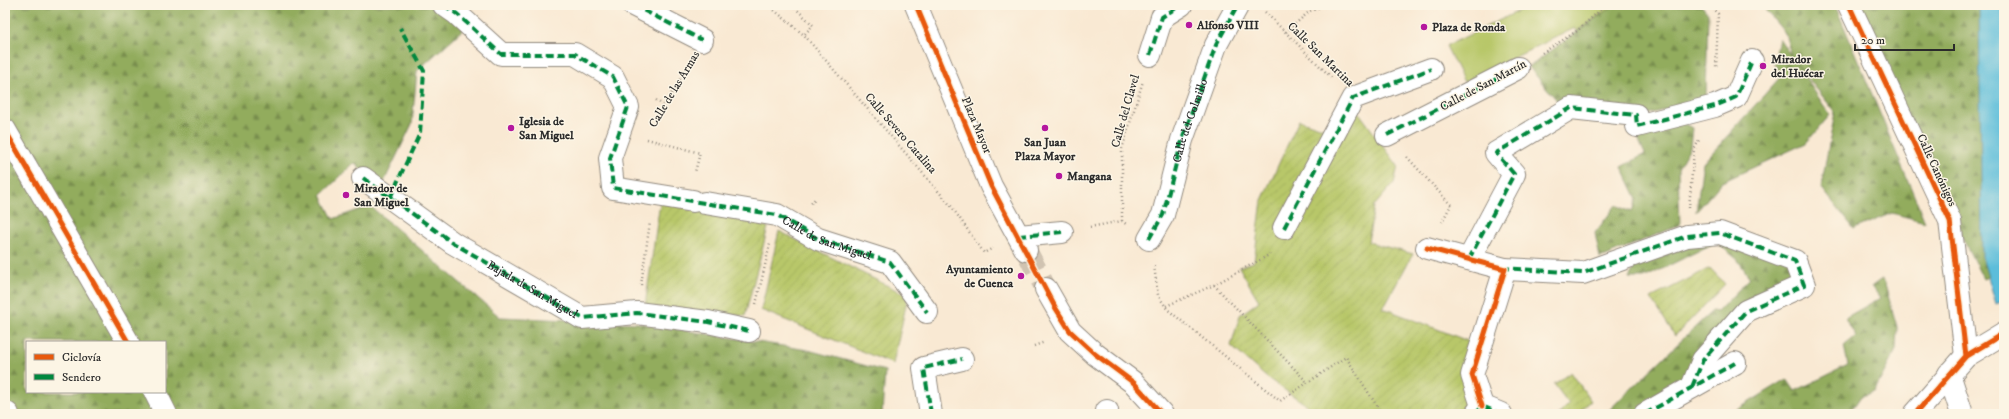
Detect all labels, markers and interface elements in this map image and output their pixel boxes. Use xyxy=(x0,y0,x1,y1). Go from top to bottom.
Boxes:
place label: Alfonso VIII xyxy=(1196,18,1259,33)
street label: Calle San Martina xyxy=(1284,19,1358,91)
marker: Alfonso VIII xyxy=(1184,20,1194,30)
place label: Plaza de Ronda xyxy=(1432,20,1506,35)
marker: Plaza de Ronda xyxy=(1419,22,1429,32)
scale bar xyxy=(1855,26,1954,52)
text: 20 m xyxy=(1861,33,1885,48)
street label: Calle de las Armas xyxy=(646,48,703,130)
place label: Mirador del Huécar xyxy=(1771,52,1824,81)
street label: Calle de San Martín xyxy=(1438,56,1529,114)
marker: Mirador del Huécar xyxy=(1758,61,1768,71)
street label: Calle del Clavel xyxy=(1108,72,1143,149)
street label: Calle del Colmillo xyxy=(1170,77,1211,164)
street label: Calle Severo Catalina xyxy=(861,90,940,177)
street label: Plaza Mayor xyxy=(958,94,995,156)
place label: Iglesia de San Miguel xyxy=(519,114,574,143)
marker: Iglesia de San Miguel xyxy=(506,123,516,133)
marker: San Juan Plaza Mayor xyxy=(1040,123,1050,133)
street label: Calle Canónigos xyxy=(1913,132,1960,209)
place label: San Juan Plaza Mayor xyxy=(1015,135,1076,164)
place label: Mangana xyxy=(1067,169,1113,184)
marker: Mangana xyxy=(1054,171,1064,181)
place label: Mirador de San Miguel xyxy=(354,181,409,210)
marker: Mirador de San Miguel xyxy=(341,190,351,200)
street label: Calle de San Miguel xyxy=(779,213,874,264)
street label: Bajada de San Miguel xyxy=(484,257,581,322)
place label: Ayuntamiento de Cuenca xyxy=(945,262,1014,291)
marker: Ayuntamiento de Cuenca xyxy=(1016,271,1026,281)
legend xyxy=(26,341,166,393)
text: Ciclovía xyxy=(62,350,102,365)
text: Sendero xyxy=(62,370,101,385)

